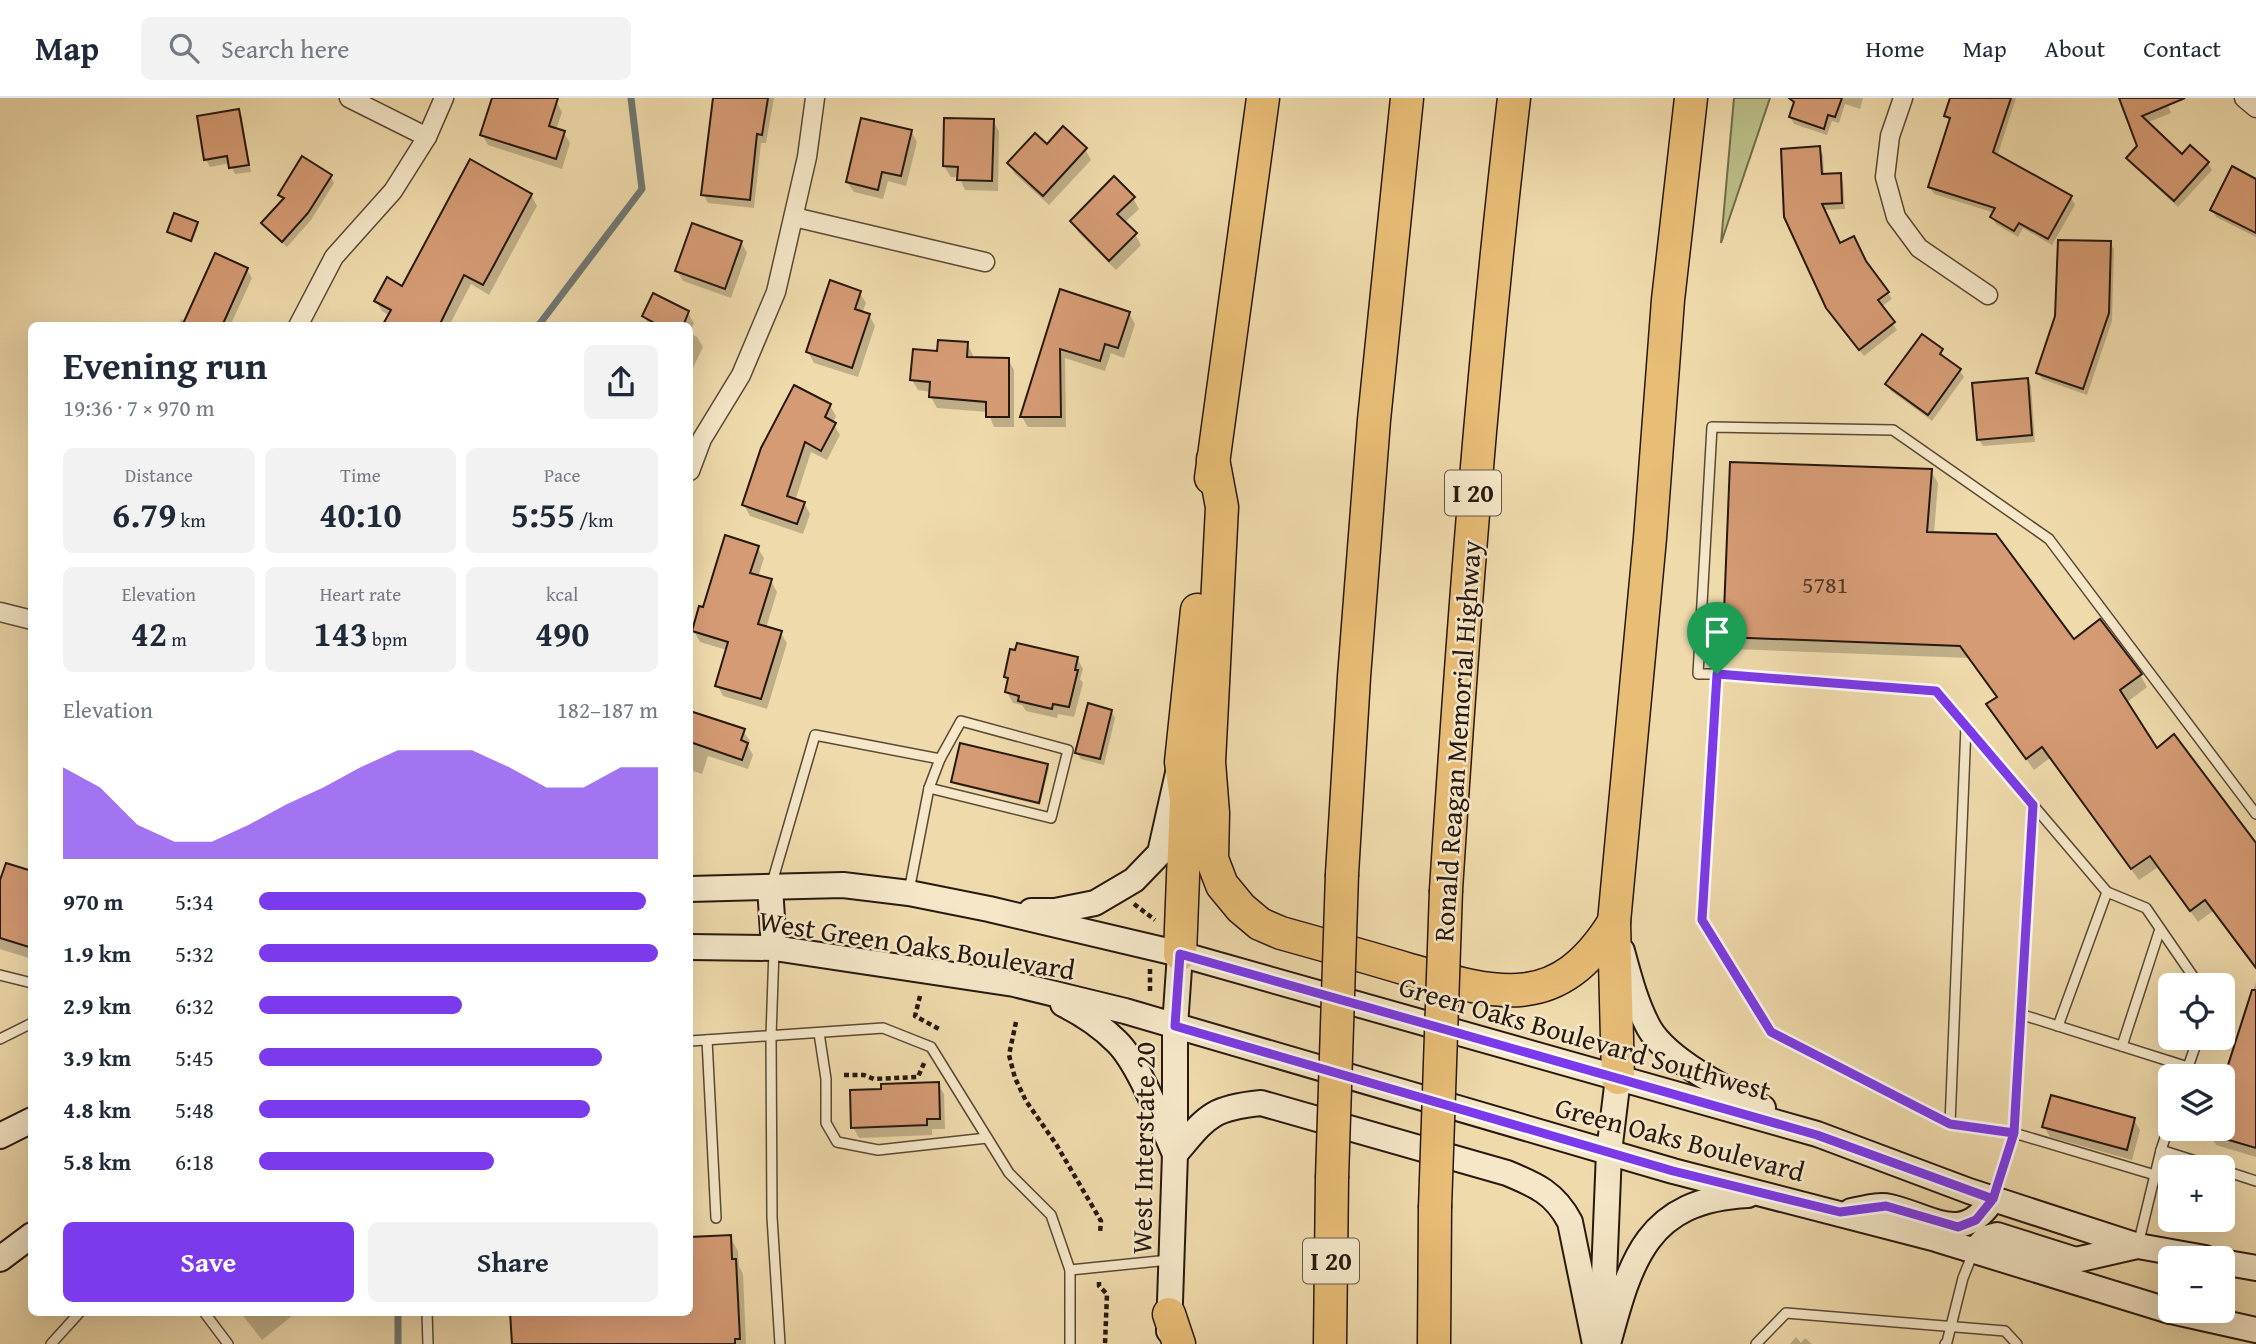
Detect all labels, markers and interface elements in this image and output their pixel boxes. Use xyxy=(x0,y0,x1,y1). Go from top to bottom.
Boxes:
search box xyxy=(141,17,631,80)
text: Map xyxy=(35,24,99,72)
icon: search xyxy=(165,29,203,67)
text: Search here xyxy=(221,29,349,68)
text: Home xyxy=(1866,31,1925,66)
text: Map xyxy=(1963,31,2007,66)
text: About xyxy=(2045,31,2105,66)
text: Contact xyxy=(2143,31,2221,66)
text: Evening run xyxy=(63,337,267,393)
button: share xyxy=(584,345,658,419)
text: 19:36 · 7 × 970 m xyxy=(63,391,215,424)
text: Distance xyxy=(125,461,193,489)
text: Time xyxy=(340,461,381,489)
text: Pace xyxy=(544,461,580,489)
road number: I 20 xyxy=(1445,470,1501,516)
text: 6.79 xyxy=(112,489,176,540)
text: 40:10 xyxy=(319,489,402,540)
text: 5:55 xyxy=(511,489,575,540)
text: km xyxy=(176,506,206,534)
text: /km xyxy=(575,506,613,534)
street label: Ronald Reagan Memorial Highway xyxy=(1422,539,1491,943)
house number: 5781 xyxy=(1802,567,1848,602)
text: Elevation xyxy=(122,580,196,608)
text: Heart rate xyxy=(320,580,401,608)
text: kcal xyxy=(546,580,578,608)
pin xyxy=(1687,602,1747,674)
text: 42 xyxy=(131,608,167,659)
text: 143 xyxy=(313,608,368,659)
text: 490 xyxy=(535,608,589,659)
icon: arrive xyxy=(1698,613,1736,651)
text: m xyxy=(167,625,187,653)
text: bpm xyxy=(368,625,408,653)
text: Elevation xyxy=(63,693,153,726)
text: 182–187 m xyxy=(557,693,658,726)
text: 970 m xyxy=(63,885,124,918)
text: 5:34 xyxy=(175,885,214,918)
street label: West Green Oaks Boulevard xyxy=(756,899,1078,990)
text: 1.9 km xyxy=(63,937,131,970)
text: 5:32 xyxy=(175,937,214,970)
street label: Green Oaks Boulevard Southwest xyxy=(1394,965,1776,1110)
map controls xyxy=(2158,973,2235,1323)
button: locate xyxy=(2158,973,2235,1050)
text: 2.9 km xyxy=(63,989,131,1022)
text: 6:32 xyxy=(175,989,214,1022)
text: 3.9 km xyxy=(63,1041,131,1074)
text: 5:45 xyxy=(175,1041,214,1074)
street label: West Interstate 20 xyxy=(1120,1042,1165,1254)
button: layers xyxy=(2158,1064,2235,1141)
street label: Green Oaks Boulevard xyxy=(1551,1085,1809,1192)
text: 4.8 km xyxy=(63,1093,131,1126)
text: 5:48 xyxy=(175,1093,214,1126)
text: 5.8 km xyxy=(63,1145,131,1178)
text: 6:18 xyxy=(175,1145,214,1178)
button: + xyxy=(2158,1155,2235,1232)
button: Save xyxy=(63,1222,354,1302)
button: Share xyxy=(368,1222,658,1302)
road number: I 20 xyxy=(1303,1238,1359,1284)
button: − xyxy=(2158,1246,2235,1323)

